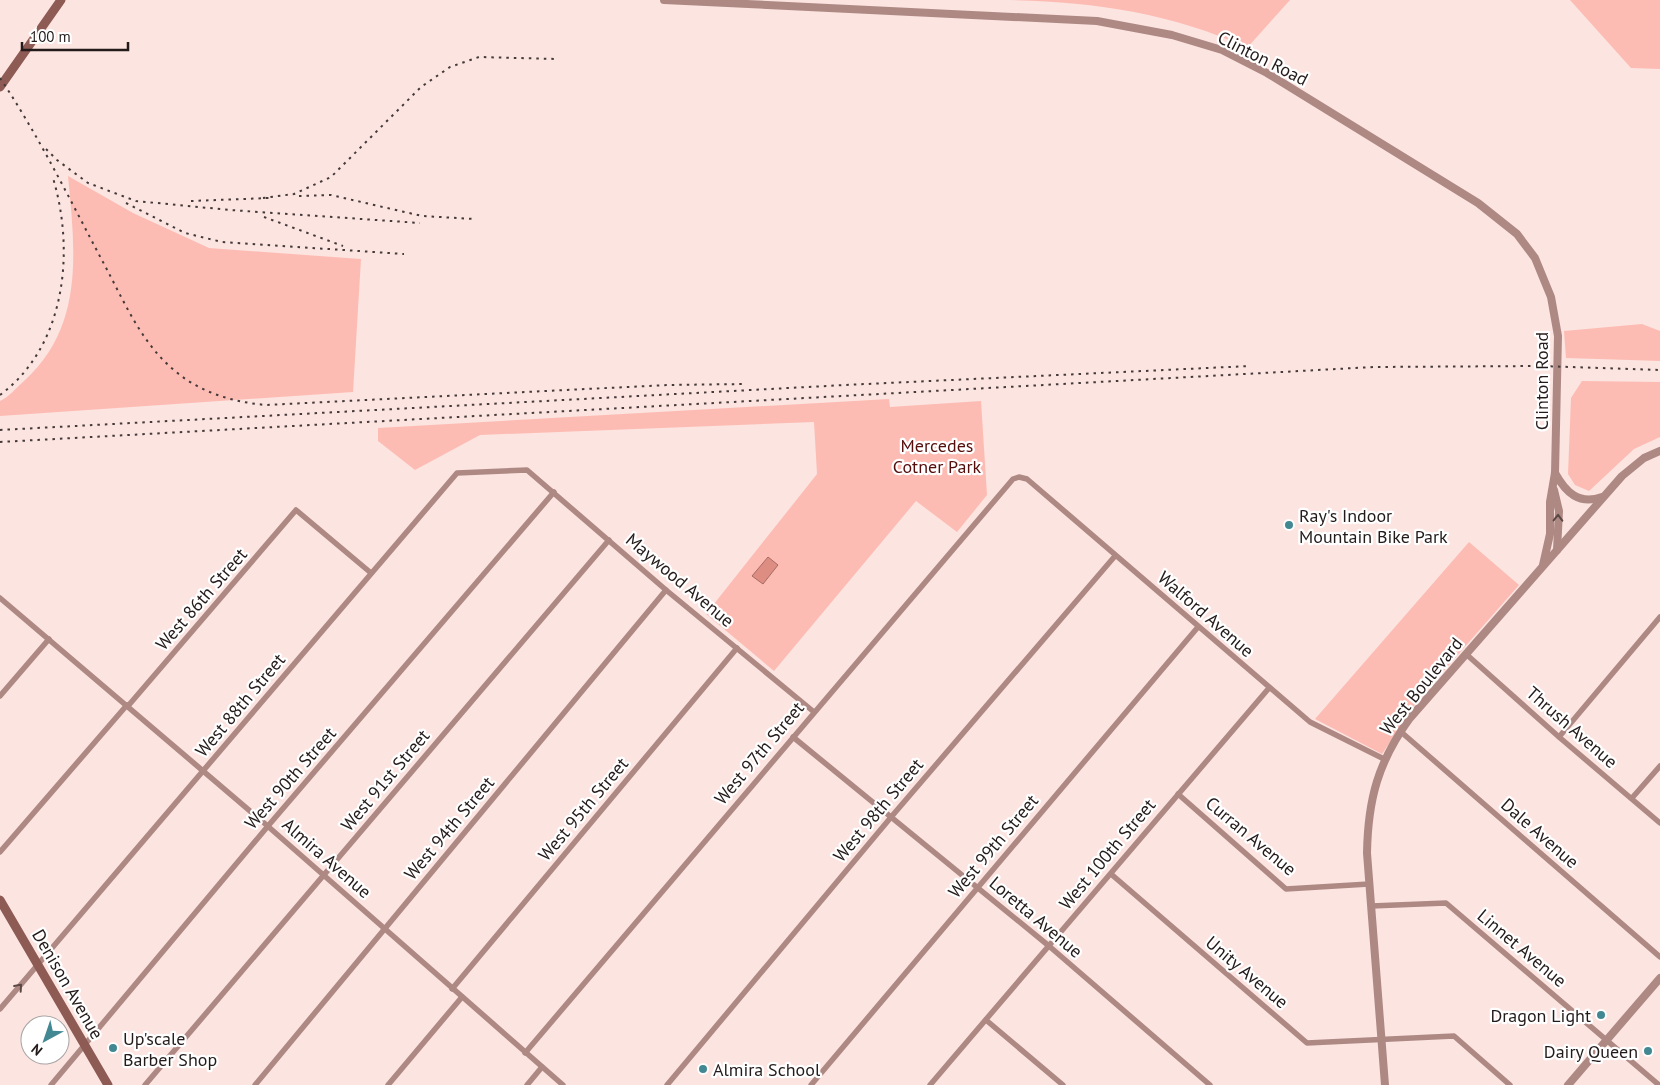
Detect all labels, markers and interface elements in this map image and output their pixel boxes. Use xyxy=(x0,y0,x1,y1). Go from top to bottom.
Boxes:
scale bar xyxy=(22,20,129,52)
street label: Clinton Road xyxy=(1214,25,1312,91)
text: 100 m xyxy=(30,27,71,46)
street label: Clinton Road xyxy=(1530,332,1553,430)
park label: Mercedes Cotner Park xyxy=(893,434,982,478)
place label: Ray's Indoor Mountain Bike Park xyxy=(1299,504,1448,548)
one-way arrow xyxy=(1553,514,1564,522)
marker: Ray's Indoor Mountain Bike Park xyxy=(1283,519,1295,531)
street label: Maywood Avenue xyxy=(621,528,739,632)
street label: West 86th Street xyxy=(150,543,252,655)
street label: Walford Avenue xyxy=(1153,566,1259,662)
street label: West Boulevard xyxy=(1375,632,1467,740)
street label: West 88th Street xyxy=(190,649,290,761)
street label: Thrush Avenue xyxy=(1522,681,1622,773)
street label: West 97th Street xyxy=(709,697,809,809)
street label: West 90th Street xyxy=(239,722,341,834)
street label: West 91st Street xyxy=(336,724,434,836)
street label: West 95th Street xyxy=(533,753,633,865)
street label: West 98th Street xyxy=(828,754,928,866)
street label: West 94th Street xyxy=(399,772,499,884)
street label: West 99th Street xyxy=(943,790,1043,902)
street label: Curran Avenue xyxy=(1201,791,1301,881)
street label: Dale Avenue xyxy=(1496,793,1584,873)
street label: West 100th Street xyxy=(1054,794,1160,914)
street label: Almira Avenue xyxy=(278,813,376,903)
street label: Loretta Avenue xyxy=(985,871,1087,963)
street label: Linnet Avenue xyxy=(1473,904,1571,992)
street label: Denison Avenue xyxy=(27,925,109,1043)
street label: Unity Avenue xyxy=(1201,931,1293,1013)
one-way arrow xyxy=(13,984,22,993)
place label: Dragon Light xyxy=(1490,1004,1591,1027)
marker: Dragon Light xyxy=(1595,1009,1607,1021)
north arrow xyxy=(20,1015,70,1065)
place label: Up'scale Barber Shop xyxy=(123,1027,217,1071)
text: N xyxy=(27,1040,46,1060)
place label: Dairy Queen xyxy=(1544,1040,1638,1063)
marker: Up'scale Barber Shop xyxy=(107,1042,119,1054)
marker: Dairy Queen xyxy=(1642,1045,1654,1057)
place label: Almira School xyxy=(713,1058,821,1081)
marker: Almira School xyxy=(697,1063,709,1075)

